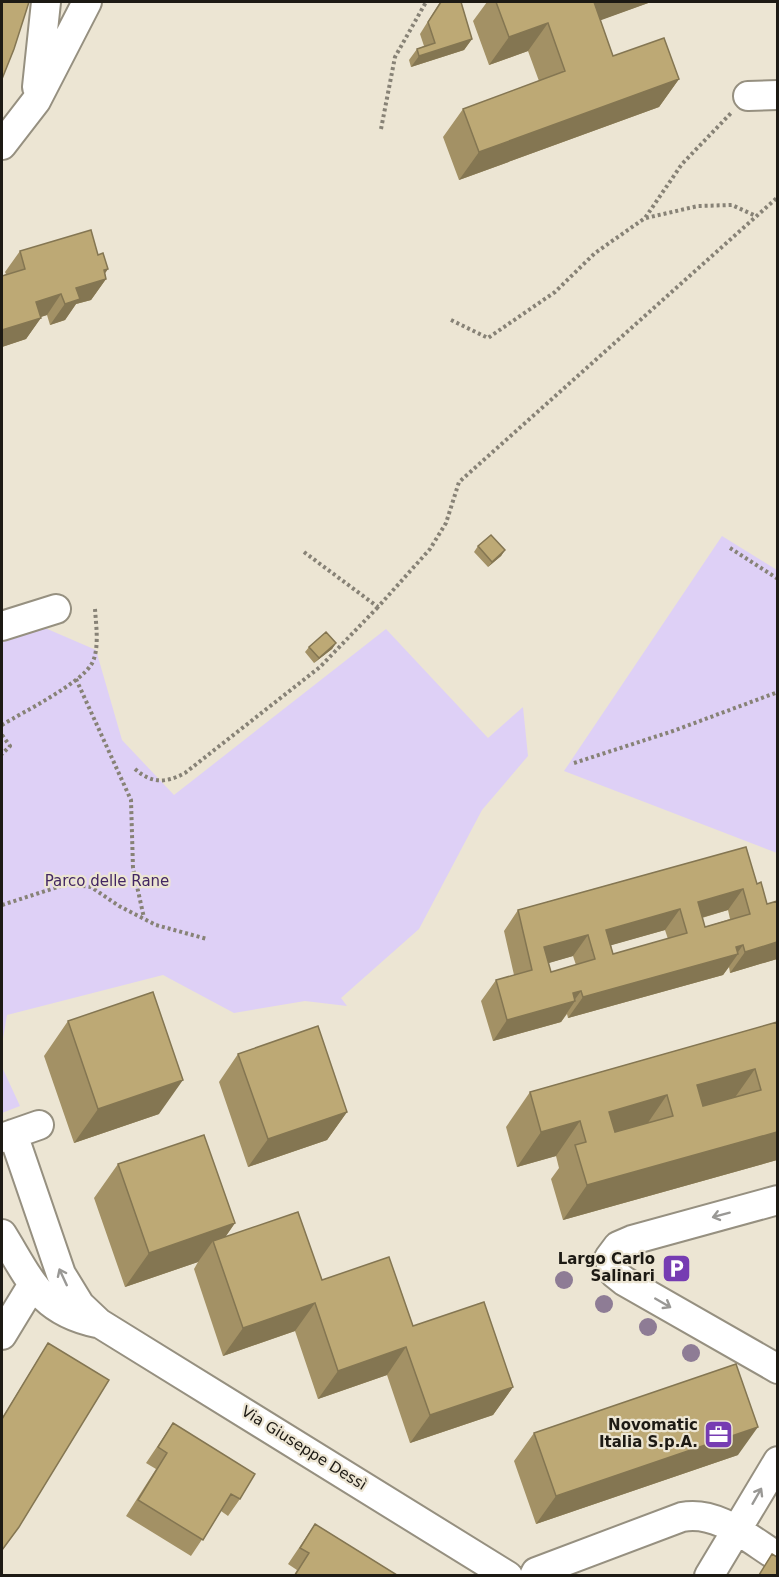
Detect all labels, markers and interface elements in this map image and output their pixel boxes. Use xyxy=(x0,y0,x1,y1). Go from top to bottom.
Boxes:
park label: Parco delle Rane xyxy=(45,872,169,890)
one-way arrow xyxy=(712,1210,731,1221)
place label: Largo Carlo Salinari xyxy=(558,1250,655,1285)
parking icon: Largo Carlo Salinari xyxy=(660,1252,692,1284)
one-way arrow xyxy=(57,1269,69,1287)
one-way arrow xyxy=(654,1298,671,1310)
street label: Via Giuseppe Dessì xyxy=(238,1402,370,1494)
place label: Novomatic Italia S.p.A. xyxy=(599,1416,698,1451)
office icon: Novomatic Italia S.p.A. xyxy=(703,1418,735,1450)
one-way arrow xyxy=(752,1488,763,1506)

